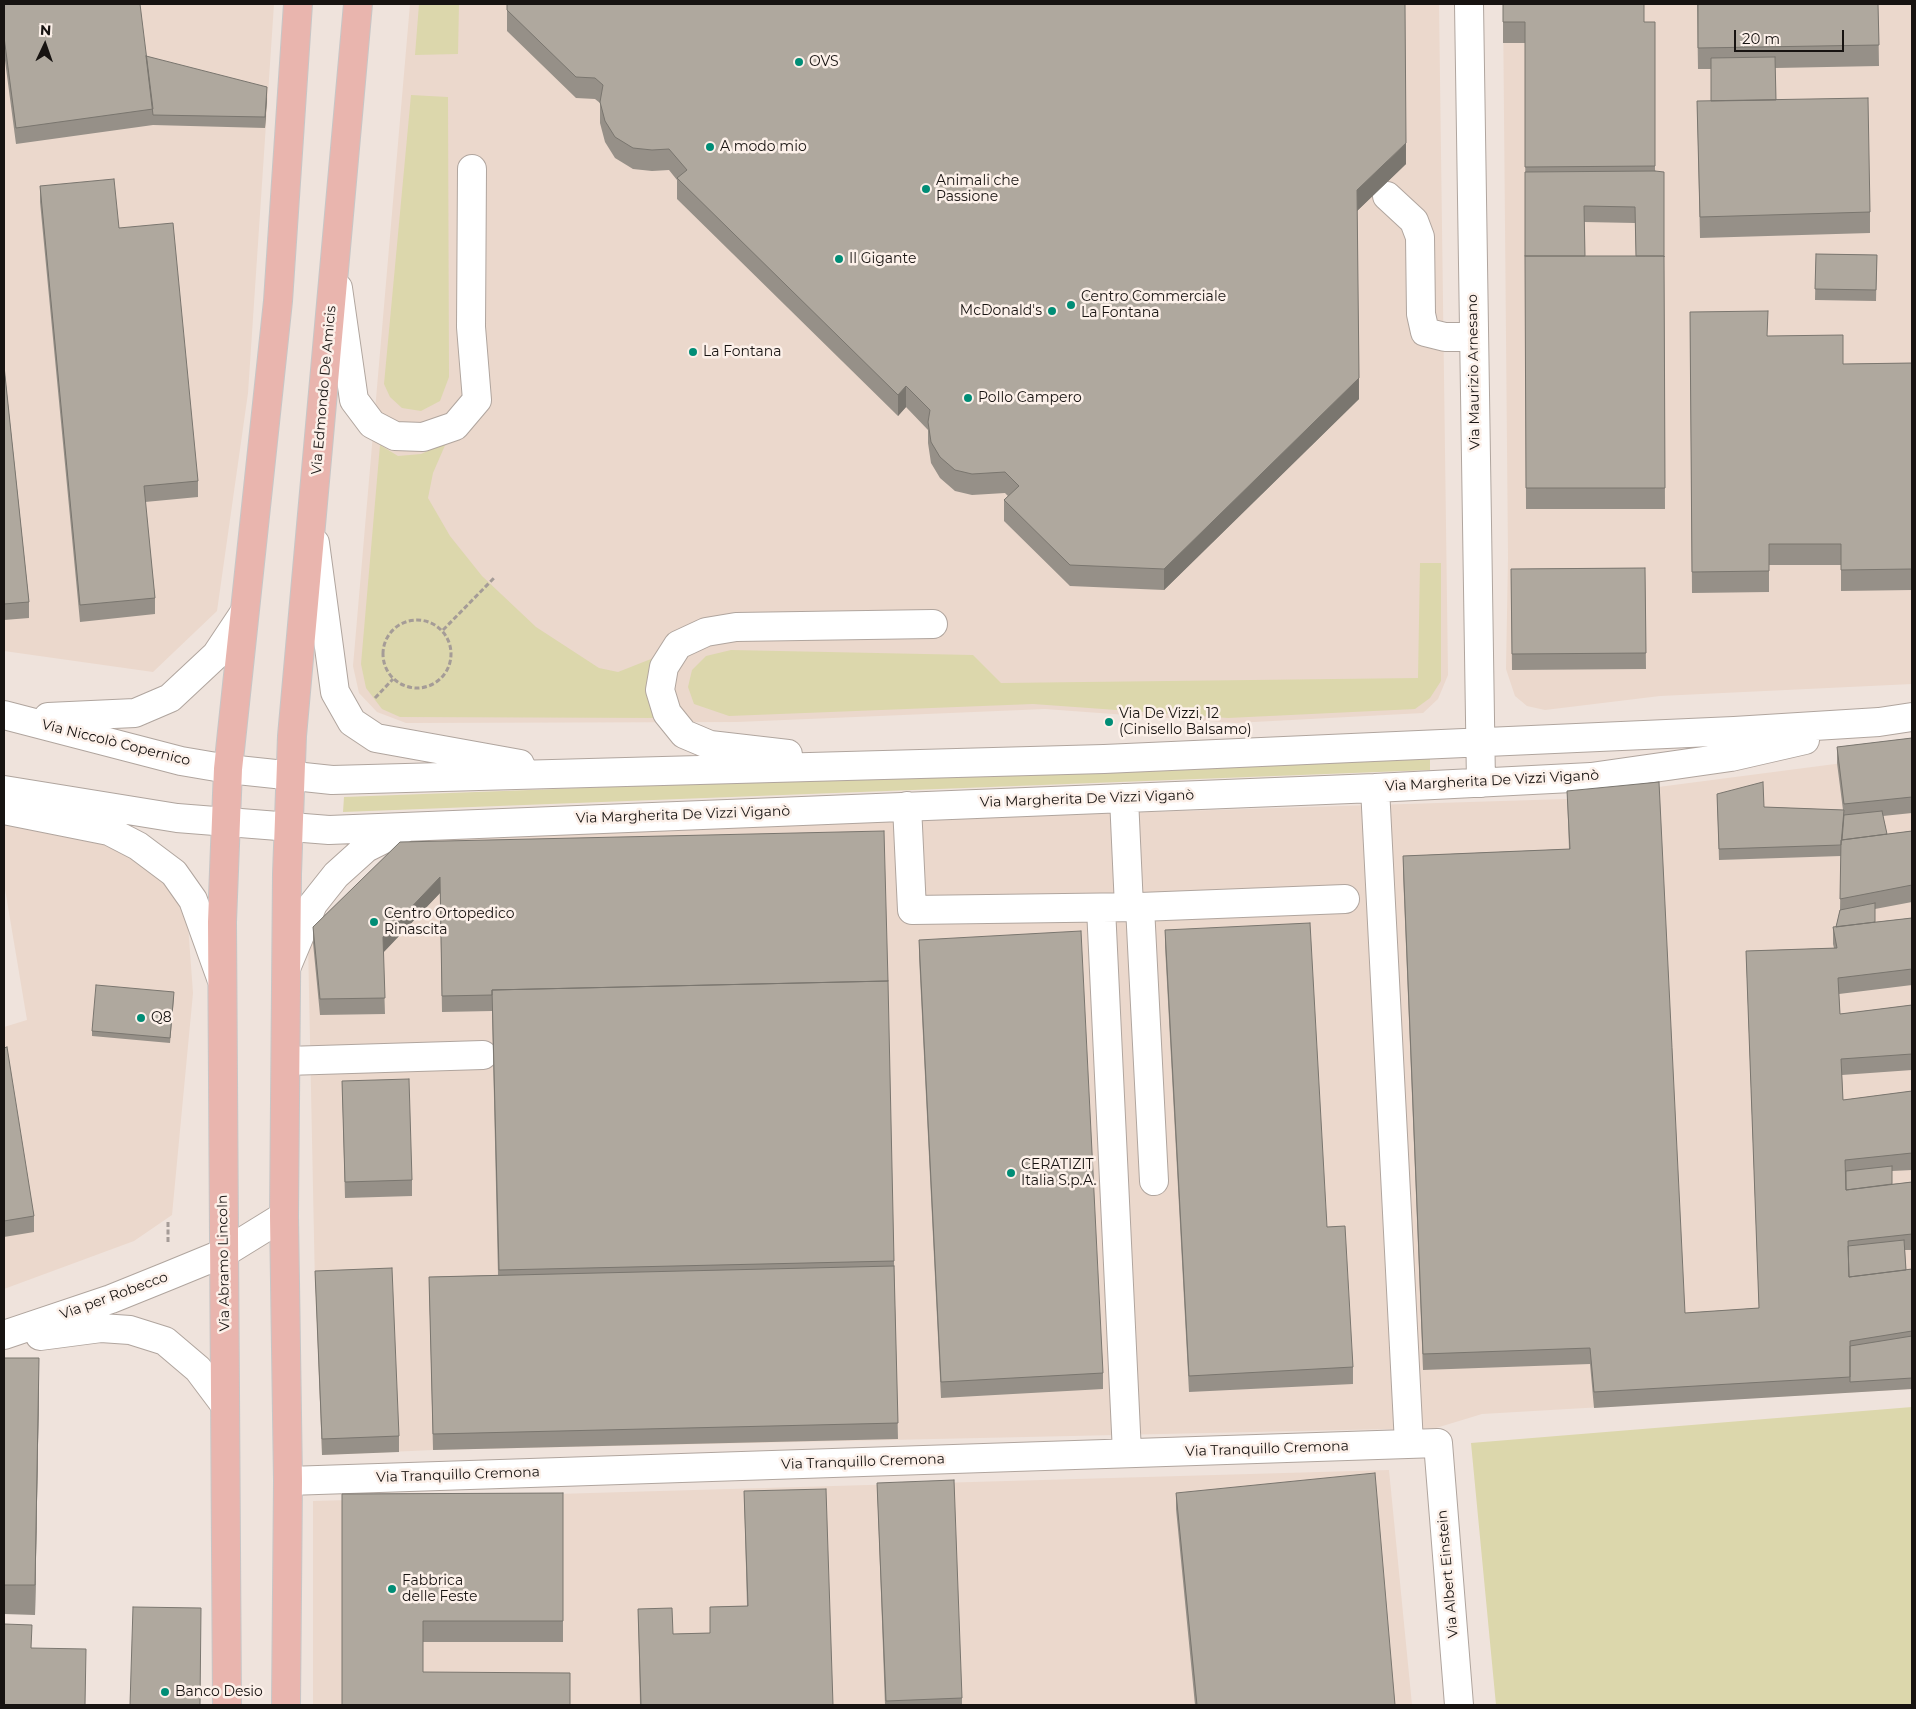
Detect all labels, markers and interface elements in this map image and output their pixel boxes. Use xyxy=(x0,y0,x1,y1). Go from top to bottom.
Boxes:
north arrow xyxy=(20,20,70,70)
scale bar xyxy=(1736,20,1846,52)
text: N xyxy=(40,21,52,39)
text: 20 m xyxy=(1742,29,1780,48)
place label: OVS xyxy=(809,54,839,70)
marker: OVS xyxy=(793,56,805,68)
place label: A modo mio xyxy=(720,139,807,155)
marker: A modo mio xyxy=(704,141,716,153)
place label: Animali che Passione xyxy=(936,173,1019,206)
marker: Animali che Passione xyxy=(920,183,932,195)
place label: Il Gigante xyxy=(849,251,916,267)
marker: Il Gigante xyxy=(833,253,845,265)
place label: Centro Commerciale La Fontana xyxy=(1081,289,1226,322)
street label: Via Maurizio Arnesano xyxy=(1464,294,1484,450)
marker: Centro Commerciale La Fontana xyxy=(1065,299,1077,311)
place label: McDonald's xyxy=(960,303,1042,319)
street label: Via Edmondo De Amicis xyxy=(308,305,340,475)
marker: McDonald's xyxy=(1046,305,1058,317)
place label: La Fontana xyxy=(703,344,781,360)
marker: La Fontana xyxy=(687,346,699,358)
place label: Pollo Campero xyxy=(978,390,1082,406)
marker: Pollo Campero xyxy=(962,392,974,404)
place label: Via De Vizzi, 12 (Cinisello Balsamo) xyxy=(1119,706,1252,739)
street label: Via Niccolò Copernico xyxy=(40,716,192,770)
marker: Via De Vizzi, 12 (Cinisello Balsamo) xyxy=(1103,716,1115,728)
street label: Via Margherita De Vizzi Viganò xyxy=(1385,767,1599,795)
street label: Via Margherita De Vizzi Viganò xyxy=(980,787,1194,811)
street label: Via Margherita De Vizzi Viganò xyxy=(576,803,790,827)
place label: Centro Ortopedico Rinascita xyxy=(384,906,515,939)
marker: Centro Ortopedico Rinascita xyxy=(368,916,380,928)
place label: Q8 xyxy=(151,1010,172,1026)
marker: Q8 xyxy=(135,1012,147,1024)
place label: CERATIZIT Italia S.p.A. xyxy=(1021,1157,1096,1190)
marker: CERATIZIT Italia S.p.A. xyxy=(1005,1167,1017,1179)
street label: Via Abramo Lincoln xyxy=(214,1195,234,1331)
street label: Via per Robecco xyxy=(58,1269,170,1323)
street label: Via Tranquillo Cremona xyxy=(1185,1438,1349,1460)
street label: Via Tranquillo Cremona xyxy=(781,1451,945,1473)
street label: Via Tranquillo Cremona xyxy=(376,1464,540,1486)
street label: Via Albert Einstein xyxy=(1434,1509,1462,1639)
place label: Fabbrica delle Feste xyxy=(402,1573,477,1605)
marker: Fabbrica delle Feste xyxy=(386,1583,398,1595)
place label: Banco Desio xyxy=(175,1684,263,1700)
marker: Banco Desio xyxy=(159,1686,171,1698)

